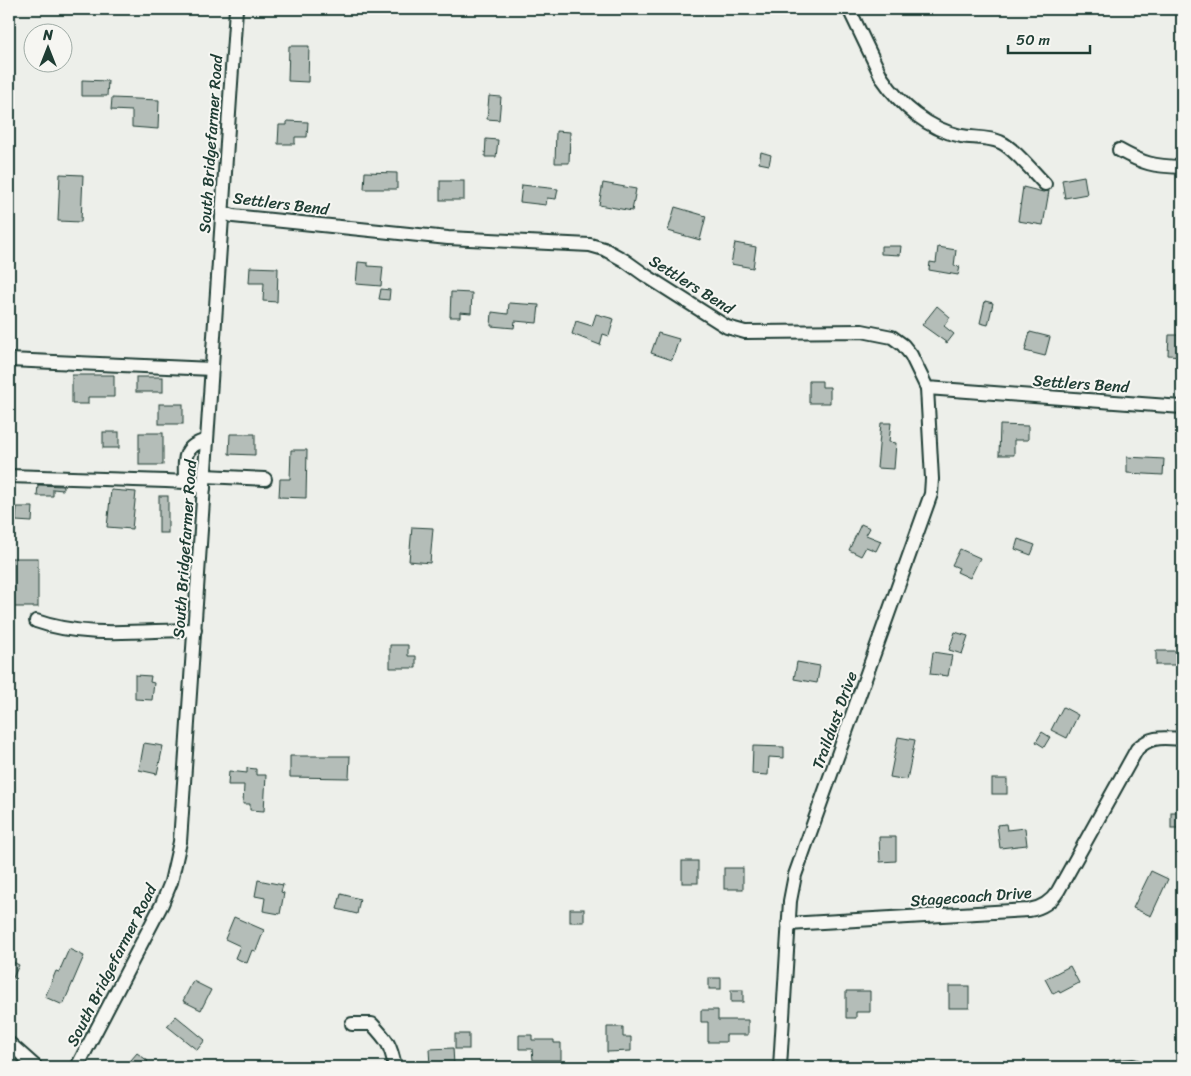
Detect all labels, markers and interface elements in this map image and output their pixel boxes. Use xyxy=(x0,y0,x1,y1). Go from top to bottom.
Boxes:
north arrow xyxy=(22,22,72,72)
scale bar xyxy=(1008,22,1091,54)
text: N xyxy=(42,23,53,48)
text: 50 m xyxy=(1016,27,1051,53)
street label: South Bridgefarmer Road xyxy=(190,52,231,234)
street label: Settlers Bend xyxy=(231,183,332,224)
street label: Settlers Bend xyxy=(643,247,742,323)
street label: Settlers Bend xyxy=(1032,366,1132,401)
street label: South Bridgefarmer Road xyxy=(164,457,205,639)
street label: Traildust Drive xyxy=(803,667,866,773)
street label: South Bridgefarmer Road xyxy=(58,878,166,1051)
street label: Stagecoach Drive xyxy=(909,878,1033,915)

